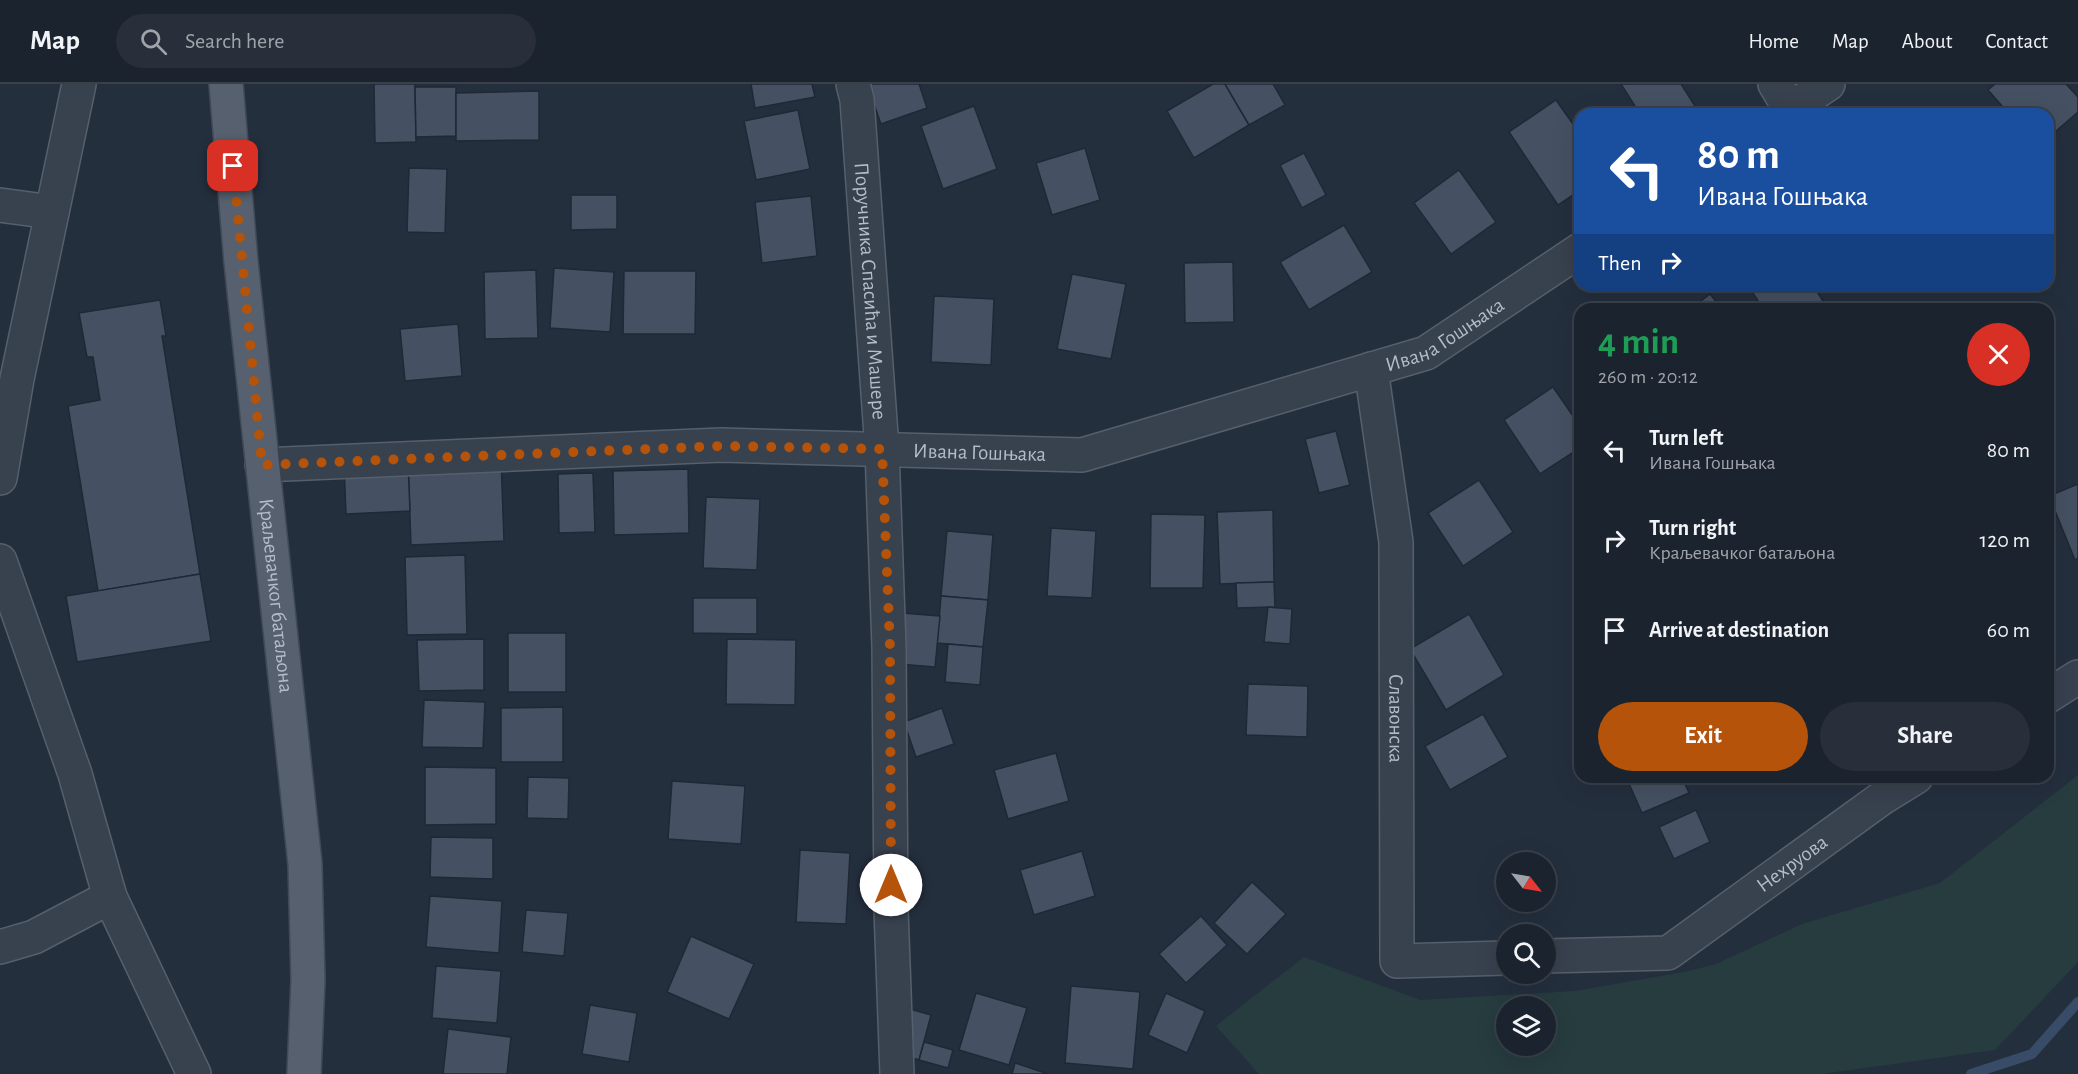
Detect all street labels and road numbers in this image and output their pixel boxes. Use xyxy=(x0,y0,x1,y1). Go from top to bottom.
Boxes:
street label: Поручника Спасића и Машере xyxy=(851,162,890,420)
street label: Ивана Гошњака xyxy=(1383,293,1508,375)
street label: Ивана Гошњака xyxy=(913,440,1047,465)
street label: Краљевачког батаљона xyxy=(256,497,297,694)
street label: Славонска xyxy=(1386,674,1407,763)
street label: Нехруова xyxy=(1753,831,1831,896)

